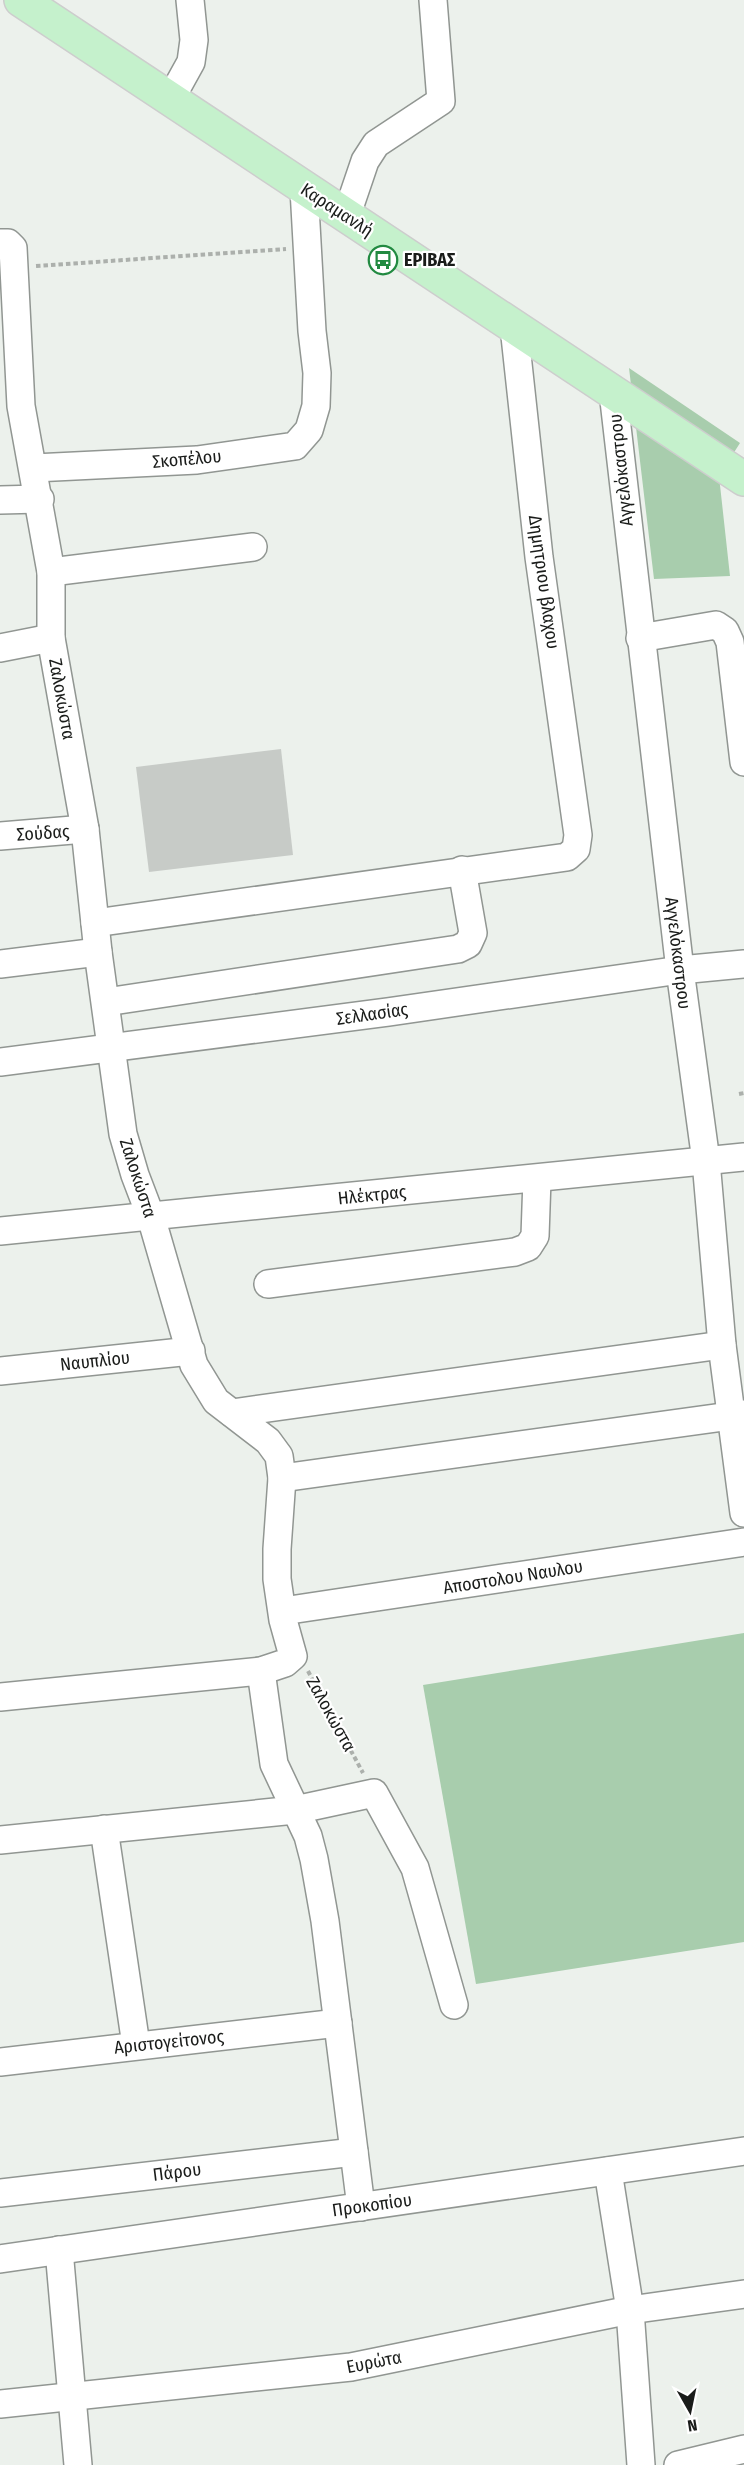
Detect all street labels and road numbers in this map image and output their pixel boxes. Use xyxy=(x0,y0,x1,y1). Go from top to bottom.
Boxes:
street label: Καραμανλή xyxy=(296,178,378,242)
street label: Αγγελόκαστρου xyxy=(604,413,638,527)
street label: Σκοπέλου xyxy=(152,445,222,473)
street label: Δημητριου βλαχου xyxy=(524,514,564,650)
street label: Ζαλοκώστα xyxy=(44,657,80,741)
street label: Σούδας xyxy=(16,820,71,846)
street label: Αγγελόκαστρου xyxy=(660,896,696,1010)
street label: Σελλασίας xyxy=(335,998,410,1030)
street label: Ζαλοκώστα xyxy=(115,1135,161,1221)
street label: Ηλέκτρας xyxy=(337,1180,408,1210)
street label: Ναυπλίου xyxy=(59,1346,131,1376)
street label: Αποστολου Ναυλου xyxy=(442,1555,584,1599)
street label: Ζαλοκώστα xyxy=(301,1673,361,1755)
street label: Αριστογείτονος xyxy=(113,2025,225,2059)
street label: Πάρου xyxy=(152,2158,202,2186)
street label: Προκοπίου xyxy=(331,2189,413,2221)
street label: Ευρώτα xyxy=(345,2346,403,2378)

